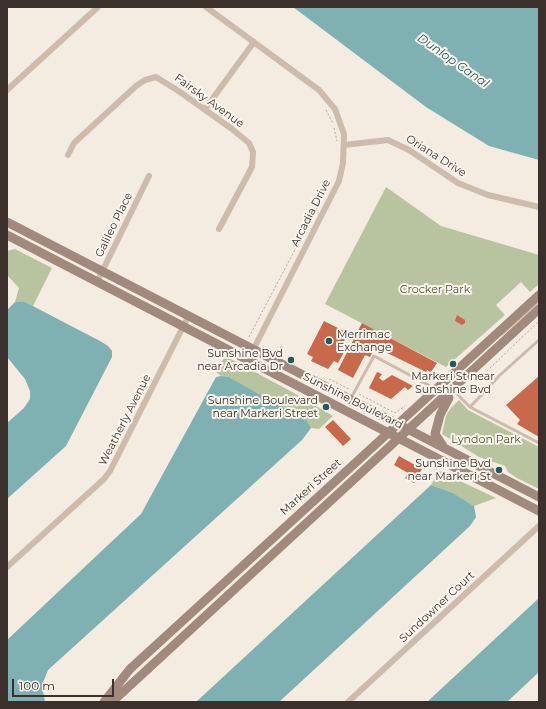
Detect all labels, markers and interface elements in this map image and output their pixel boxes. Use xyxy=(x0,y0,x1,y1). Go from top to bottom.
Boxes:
water label: Dunlop Canal xyxy=(414,31,492,91)
street label: Fairsky Avenue xyxy=(172,71,246,131)
street label: Oriana Drive xyxy=(403,132,469,180)
street label: Arcadia Drive xyxy=(288,177,334,249)
street label: Galileo Place xyxy=(93,190,135,260)
park label: Crocker Park xyxy=(400,283,470,297)
place label: Merrimac Exchange xyxy=(337,328,392,354)
marker: Merrimac Exchange xyxy=(324,336,334,346)
place label: Sunshine Bvd near Arcadia Dr xyxy=(197,347,283,373)
marker: Sunshine Bvd near Arcadia Dr xyxy=(286,355,296,365)
marker: Markeri St near Sunshine Bvd xyxy=(448,359,458,369)
street label: Sunshine Boulevard xyxy=(301,370,405,432)
place label: Markeri St near Sunshine Bvd xyxy=(411,370,495,396)
street label: Weatherly Avenue xyxy=(96,372,154,468)
place label: Sunshine Boulevard near Markeri Street xyxy=(208,394,318,420)
marker: Sunshine Boulevard near Markeri Street xyxy=(321,402,331,412)
park label: Lyndon Park xyxy=(451,433,521,447)
street label: Markeri Street xyxy=(278,456,344,518)
place label: Sunshine Bvd near Markeri St xyxy=(408,457,491,483)
marker: Sunshine Bvd near Markeri St xyxy=(494,465,504,475)
street label: Sundowner Court xyxy=(397,569,477,645)
scale bar xyxy=(14,671,116,697)
text: 100 m xyxy=(19,678,55,693)

